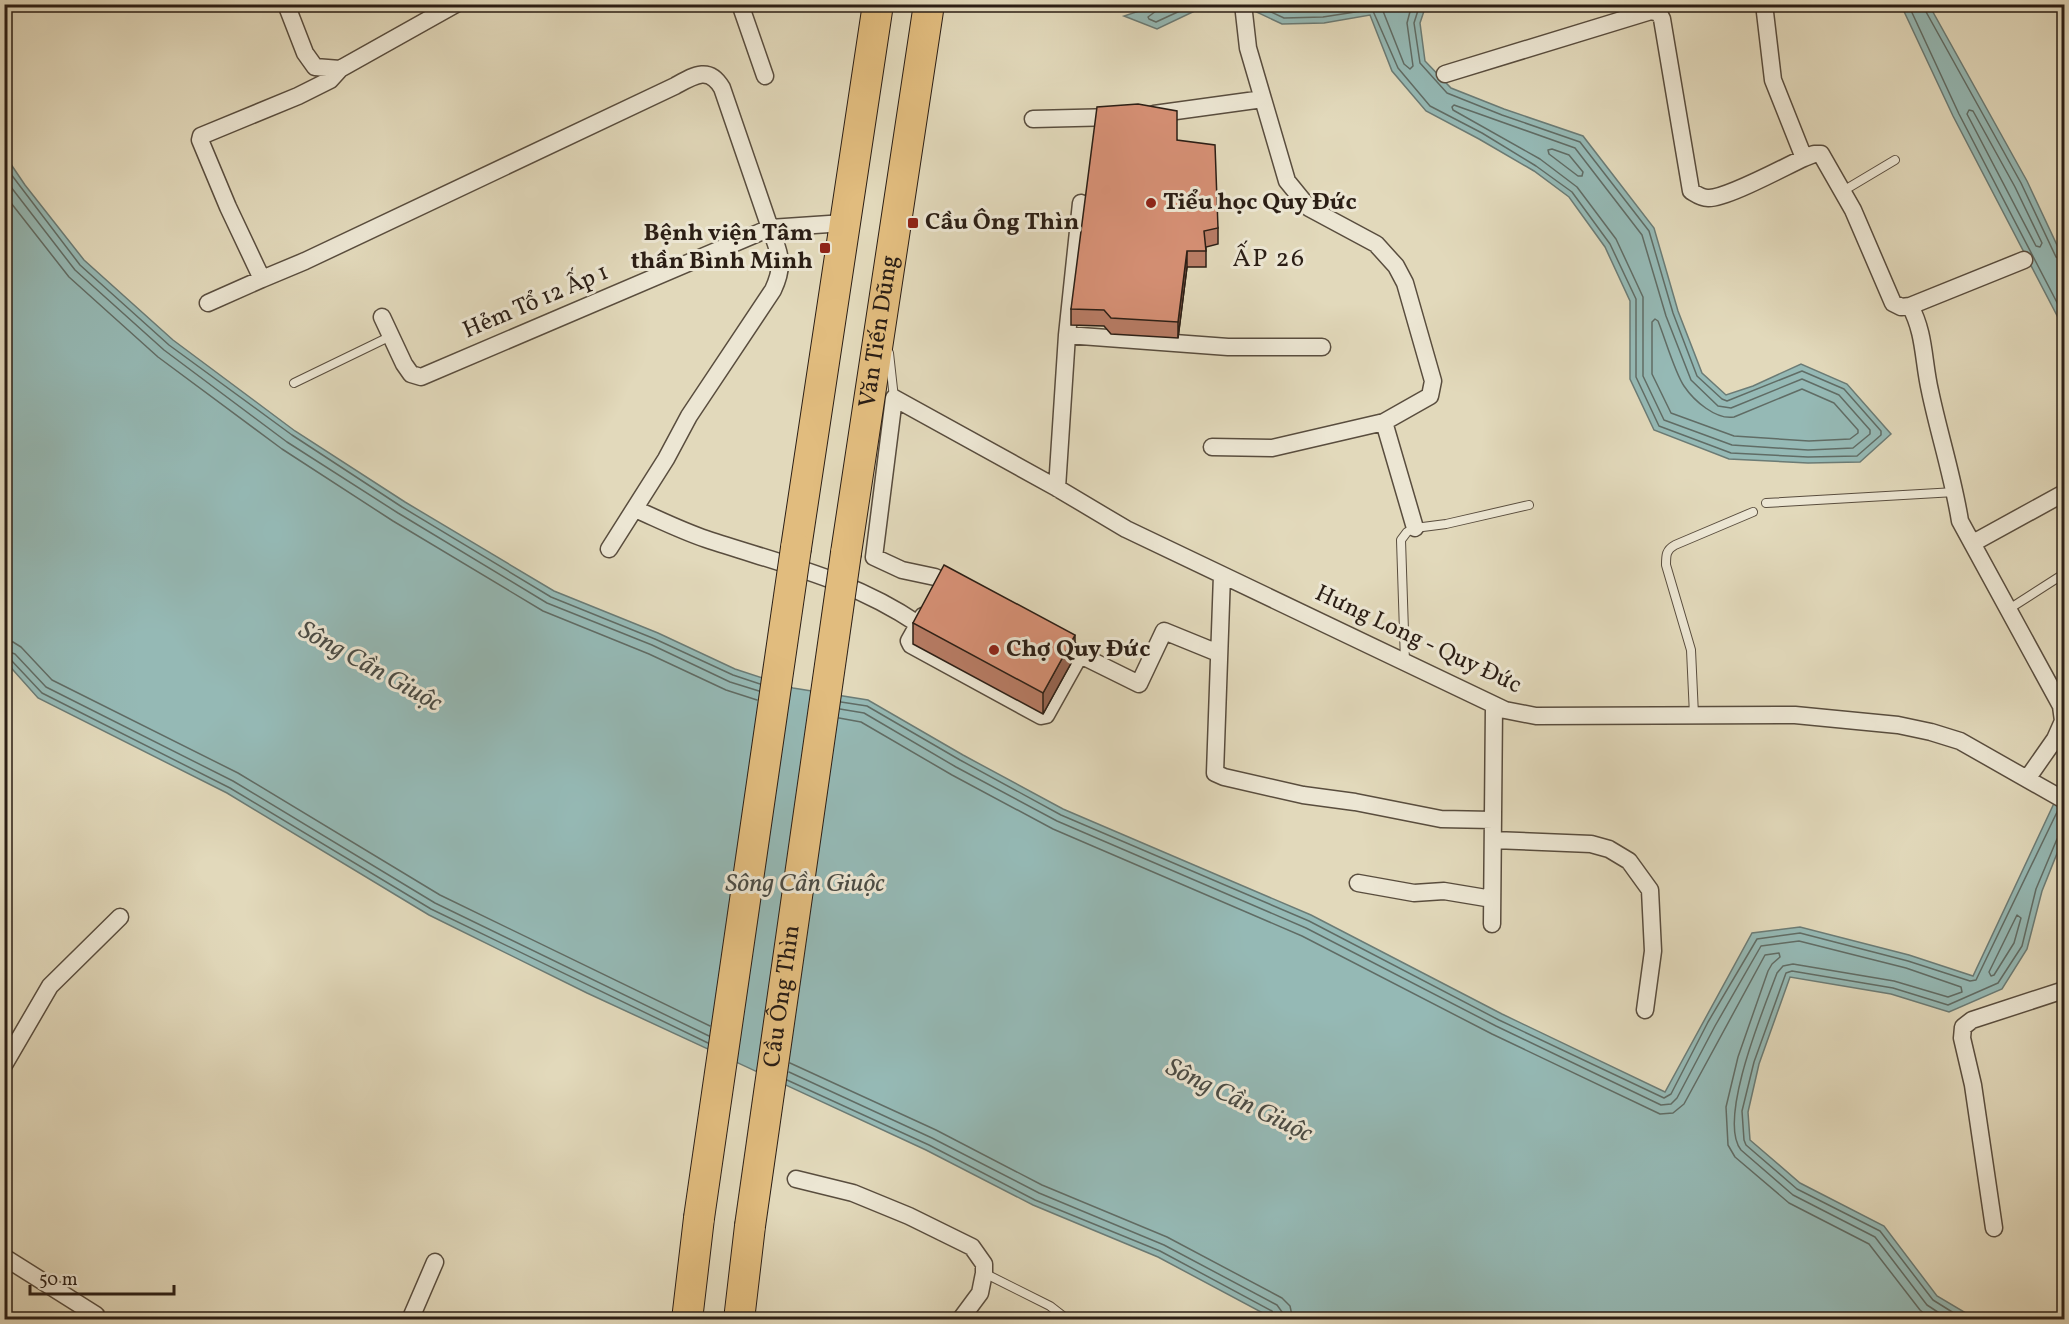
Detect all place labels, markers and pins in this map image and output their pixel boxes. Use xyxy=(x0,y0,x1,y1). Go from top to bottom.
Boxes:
place label: Tiểu học Quy Đức xyxy=(1163,186,1357,220)
marker: Tiểu học Quy Đức xyxy=(1144,196,1158,210)
place label: Cầu Ông Thìn xyxy=(925,206,1080,240)
marker: Cầu Ông Thìn xyxy=(906,216,920,230)
place label: Bệnh viện Tâm thần Bình Minh xyxy=(631,217,813,279)
marker: Bệnh viện Tâm thần Bình Minh xyxy=(818,241,832,255)
place label: Chợ Quy Đức xyxy=(1006,633,1150,667)
marker: Chợ Quy Đức xyxy=(987,643,1001,657)

